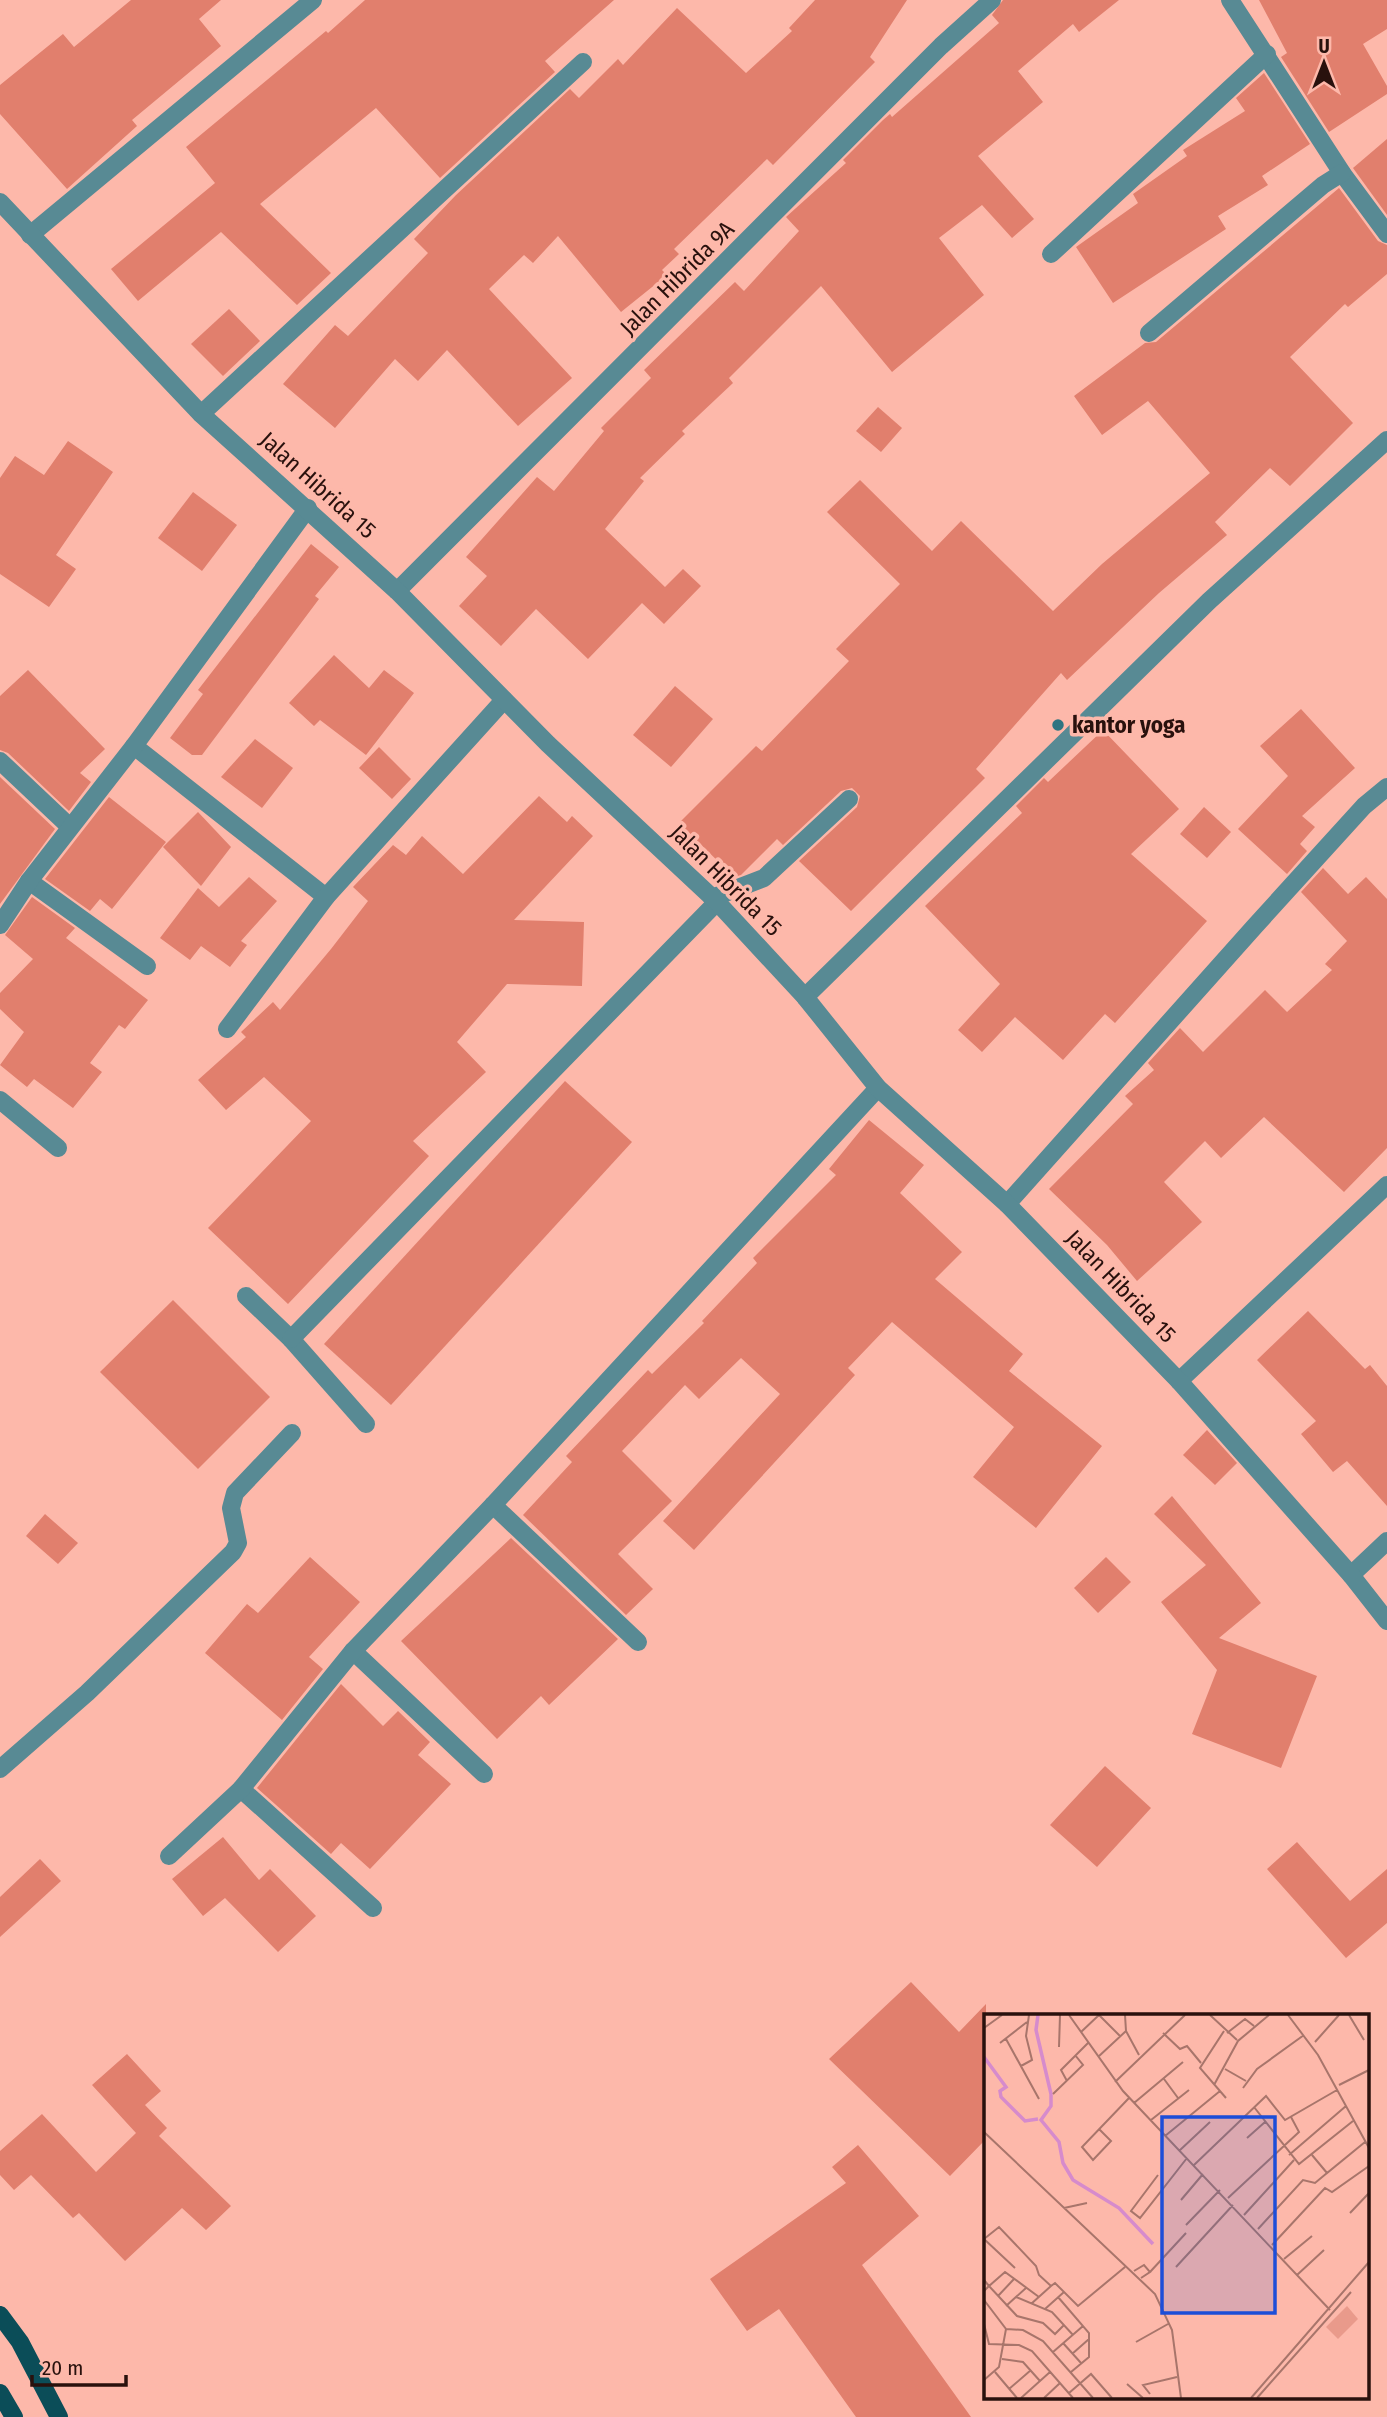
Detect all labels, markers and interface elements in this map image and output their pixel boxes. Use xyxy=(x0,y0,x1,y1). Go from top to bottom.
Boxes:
north arrow xyxy=(1289,28,1359,98)
text: U xyxy=(1318,35,1330,58)
street label: Jalan Hibrida 9A xyxy=(614,215,740,341)
street label: Jalan Hibrida 15 xyxy=(254,426,382,544)
place label: kantor yoga xyxy=(1072,711,1185,739)
marker: kantor yoga xyxy=(1050,717,1066,733)
street label: Jalan Hibrida 15 xyxy=(664,818,788,942)
street label: Jalan Hibrida 15 xyxy=(1060,1224,1182,1348)
inset map xyxy=(984,2014,1370,2400)
scale bar xyxy=(32,2344,126,2388)
text: 20 m xyxy=(42,2355,83,2381)

